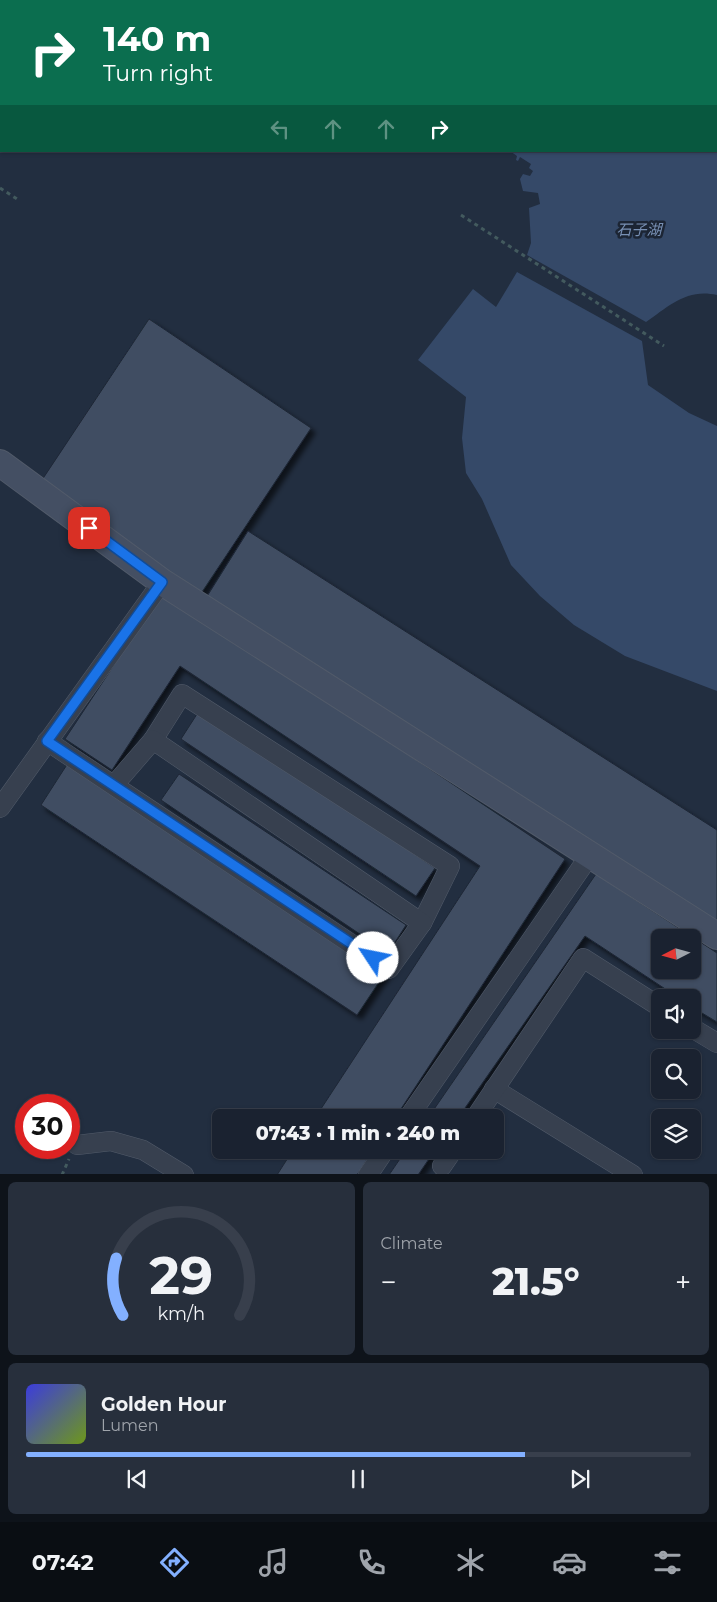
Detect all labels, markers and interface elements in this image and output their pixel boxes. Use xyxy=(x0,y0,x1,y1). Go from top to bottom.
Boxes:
text: 140 m xyxy=(103,17,211,60)
icon: right xyxy=(20,20,85,85)
text: Turn right xyxy=(103,60,213,87)
icon: left xyxy=(266,115,294,143)
icon: ahead xyxy=(319,115,347,143)
icon: ahead xyxy=(372,115,400,143)
icon: right xyxy=(425,115,453,143)
water label: 石子湖 xyxy=(616,220,663,239)
pin xyxy=(68,507,110,549)
icon: arrive xyxy=(75,514,103,542)
north arrow xyxy=(651,929,701,979)
map controls xyxy=(651,929,701,1159)
position arrow xyxy=(346,931,398,983)
button: sound xyxy=(651,989,701,1039)
button: search xyxy=(651,1049,701,1099)
speed limit sign: 30 xyxy=(15,1094,80,1159)
button: layers xyxy=(651,1109,701,1159)
text: 07:43 · 1 min · 240 m xyxy=(256,1122,460,1145)
text: Climate xyxy=(381,1234,443,1253)
text: 29 xyxy=(149,1244,213,1307)
text: 21.5° xyxy=(492,1258,580,1305)
text: − xyxy=(381,1265,397,1299)
text: + xyxy=(675,1265,691,1299)
text: km/h xyxy=(157,1303,205,1324)
text: Golden Hour xyxy=(101,1393,227,1416)
text: Lumen xyxy=(101,1416,159,1435)
icon: previous xyxy=(123,1465,151,1493)
icon: pause xyxy=(344,1465,372,1493)
icon: next xyxy=(566,1465,594,1493)
icon: directions xyxy=(157,1545,192,1580)
icon: music xyxy=(256,1545,291,1580)
icon: phone xyxy=(354,1545,389,1580)
icon: climate xyxy=(453,1545,488,1580)
icon: car xyxy=(552,1545,587,1580)
icon: filters xyxy=(650,1545,685,1580)
text: 07:42 xyxy=(32,1549,94,1576)

